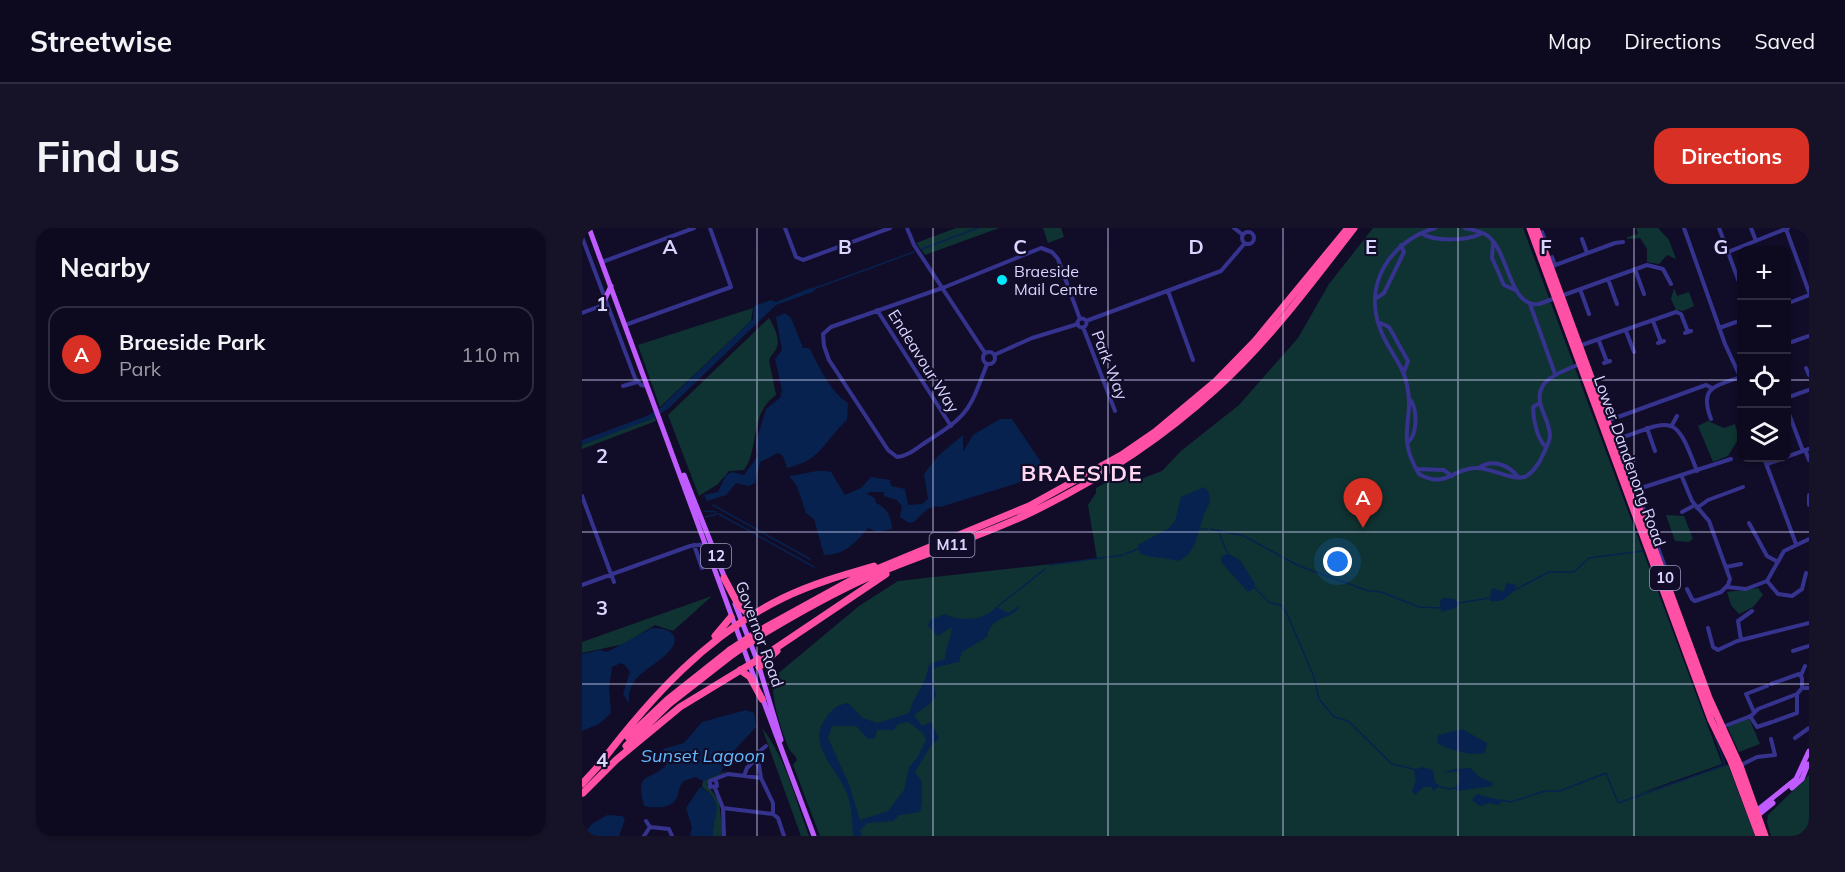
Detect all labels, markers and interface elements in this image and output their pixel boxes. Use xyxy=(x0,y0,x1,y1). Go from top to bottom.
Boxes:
text: Streetwise xyxy=(30,24,172,59)
text: Map xyxy=(1548,28,1591,54)
text: Directions xyxy=(1624,28,1721,54)
text: Saved xyxy=(1754,28,1815,54)
button: Directions xyxy=(1654,128,1809,184)
text: Find us xyxy=(36,130,180,183)
text: A xyxy=(663,234,678,259)
text: B xyxy=(838,234,852,259)
text: C xyxy=(1013,234,1027,259)
text: D xyxy=(1188,234,1204,259)
text: E xyxy=(1365,234,1377,259)
text: F xyxy=(1540,234,1552,259)
text: G xyxy=(1714,234,1728,259)
map controls xyxy=(1737,246,1791,462)
button: + xyxy=(1737,246,1791,300)
text: Nearby xyxy=(60,251,150,284)
place label: Braeside Mail Centre xyxy=(1014,261,1098,299)
marker: Braeside Mail Centre xyxy=(995,273,1009,287)
text: 1 xyxy=(596,291,608,316)
button: − xyxy=(1737,300,1791,354)
street label: Endeavour Way xyxy=(884,306,964,417)
street label: Park Way xyxy=(1088,327,1133,403)
text: Braeside Park xyxy=(119,328,265,356)
text: A xyxy=(74,342,89,367)
text: 110 m xyxy=(461,342,520,367)
button: locate xyxy=(1737,354,1791,408)
text: Park xyxy=(119,356,161,381)
street label: Lower Dandenong Road xyxy=(1590,373,1670,549)
button: layers xyxy=(1737,408,1791,462)
text: 2 xyxy=(596,443,608,468)
district label: BRAESIDE xyxy=(1021,459,1143,487)
pin: A xyxy=(1344,478,1382,528)
road number: M11 xyxy=(930,533,974,557)
road number: 12 xyxy=(701,544,731,568)
your location xyxy=(1323,547,1352,576)
road number: 10 xyxy=(1650,566,1680,590)
street label: Governor Road xyxy=(732,578,788,690)
text: 3 xyxy=(596,595,608,620)
water label: Sunset Lagoon xyxy=(641,744,765,767)
text: 4 xyxy=(596,747,608,772)

